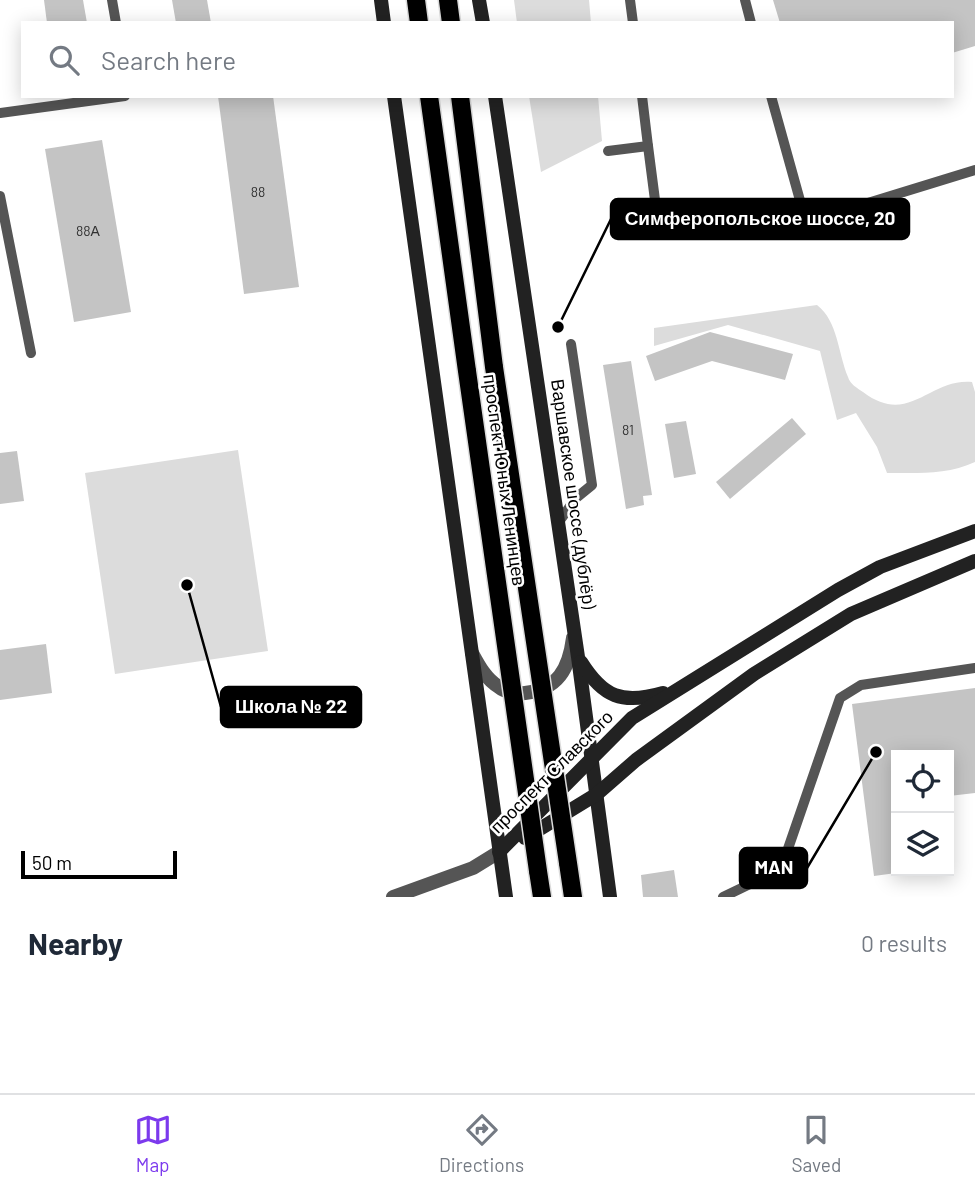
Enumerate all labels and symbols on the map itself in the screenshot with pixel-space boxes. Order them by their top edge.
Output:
house number: 88 [251,183,265,200]
callout: Симферопольское шоссе, 20 [611,199,909,239]
text: Симферопольское шоссе, 20 [625,206,895,229]
house number: 88А [76,222,101,239]
street label: проспект Юных Ленинцев [479,373,531,587]
street label: Варшавское шоссе (дублёр) [547,378,601,610]
house number: 81 [622,421,634,438]
callout: Школа № 22 [221,687,361,727]
text: Школа № 22 [235,694,347,717]
street label: проспект Славского [485,705,617,837]
scale bar [21,848,177,880]
callout: MAN [740,848,807,888]
text: MAN [755,855,793,878]

